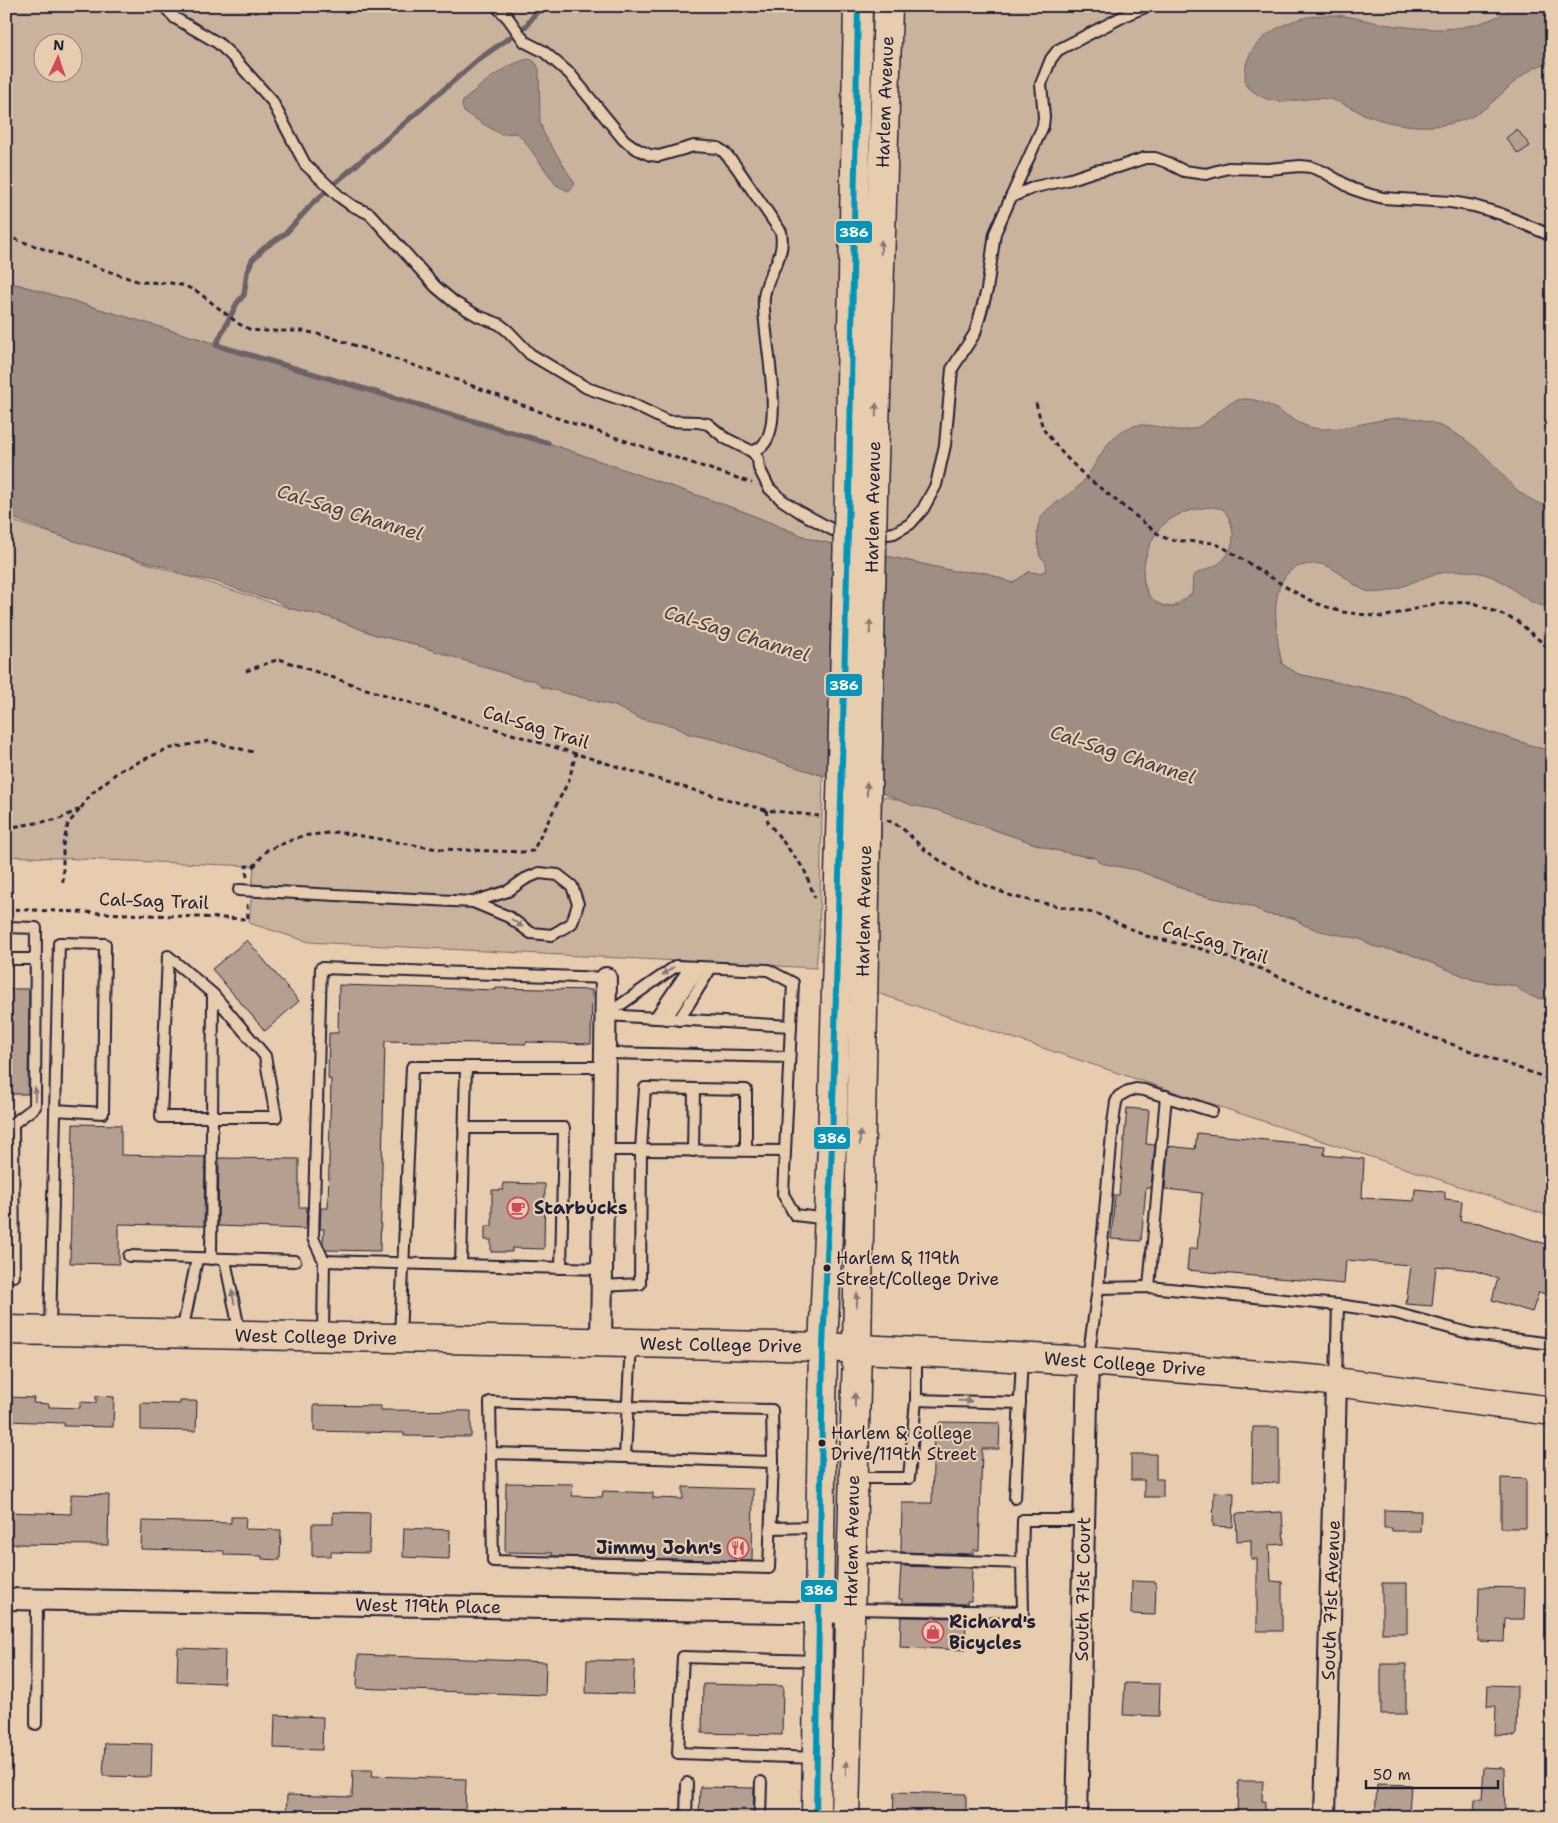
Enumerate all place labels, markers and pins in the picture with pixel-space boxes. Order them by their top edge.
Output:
cafe icon: Starbucks [506,1196,530,1220]
place label: Starbucks [534,1196,628,1220]
place label: Harlem & 119th Street/College Drive [836,1247,999,1290]
marker: Harlem & 119th Street/College Drive [822,1263,832,1273]
place label: Harlem & College Drive/119th Street [831,1422,977,1465]
marker: Harlem & College Drive/119th Street [817,1438,827,1448]
place label: Jimmy John's [596,1536,722,1560]
restaurant icon: Jimmy John's [726,1536,750,1560]
place label: Richard's Bicycles [949,1610,1036,1655]
shop icon: Richard's Bicycles [921,1620,945,1644]

